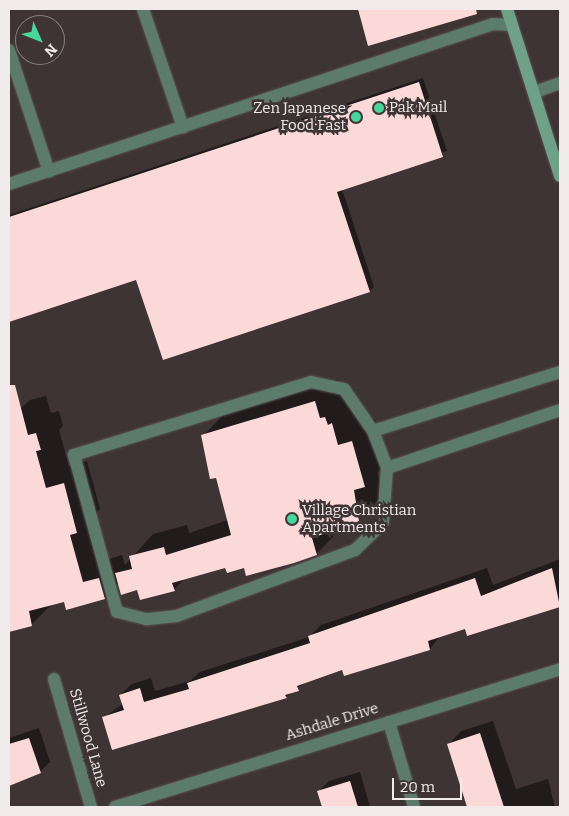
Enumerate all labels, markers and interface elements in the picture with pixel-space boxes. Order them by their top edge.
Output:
north arrow [15,15,65,65]
text: N [41,40,60,60]
place label: Zen Japanese Food Fast [253,99,346,134]
place label: Pak Mail [389,99,447,117]
marker: Pak Mail [373,102,385,114]
marker: Zen Japanese Food Fast [350,111,362,123]
place label: Village Christian Apartments [302,501,416,536]
marker: Village Christian Apartments [286,513,298,525]
street label: Stillwood Lane [65,687,111,789]
street label: Ashdale Drive [283,699,381,745]
scale bar [394,768,464,800]
text: 20 m [400,778,435,796]

